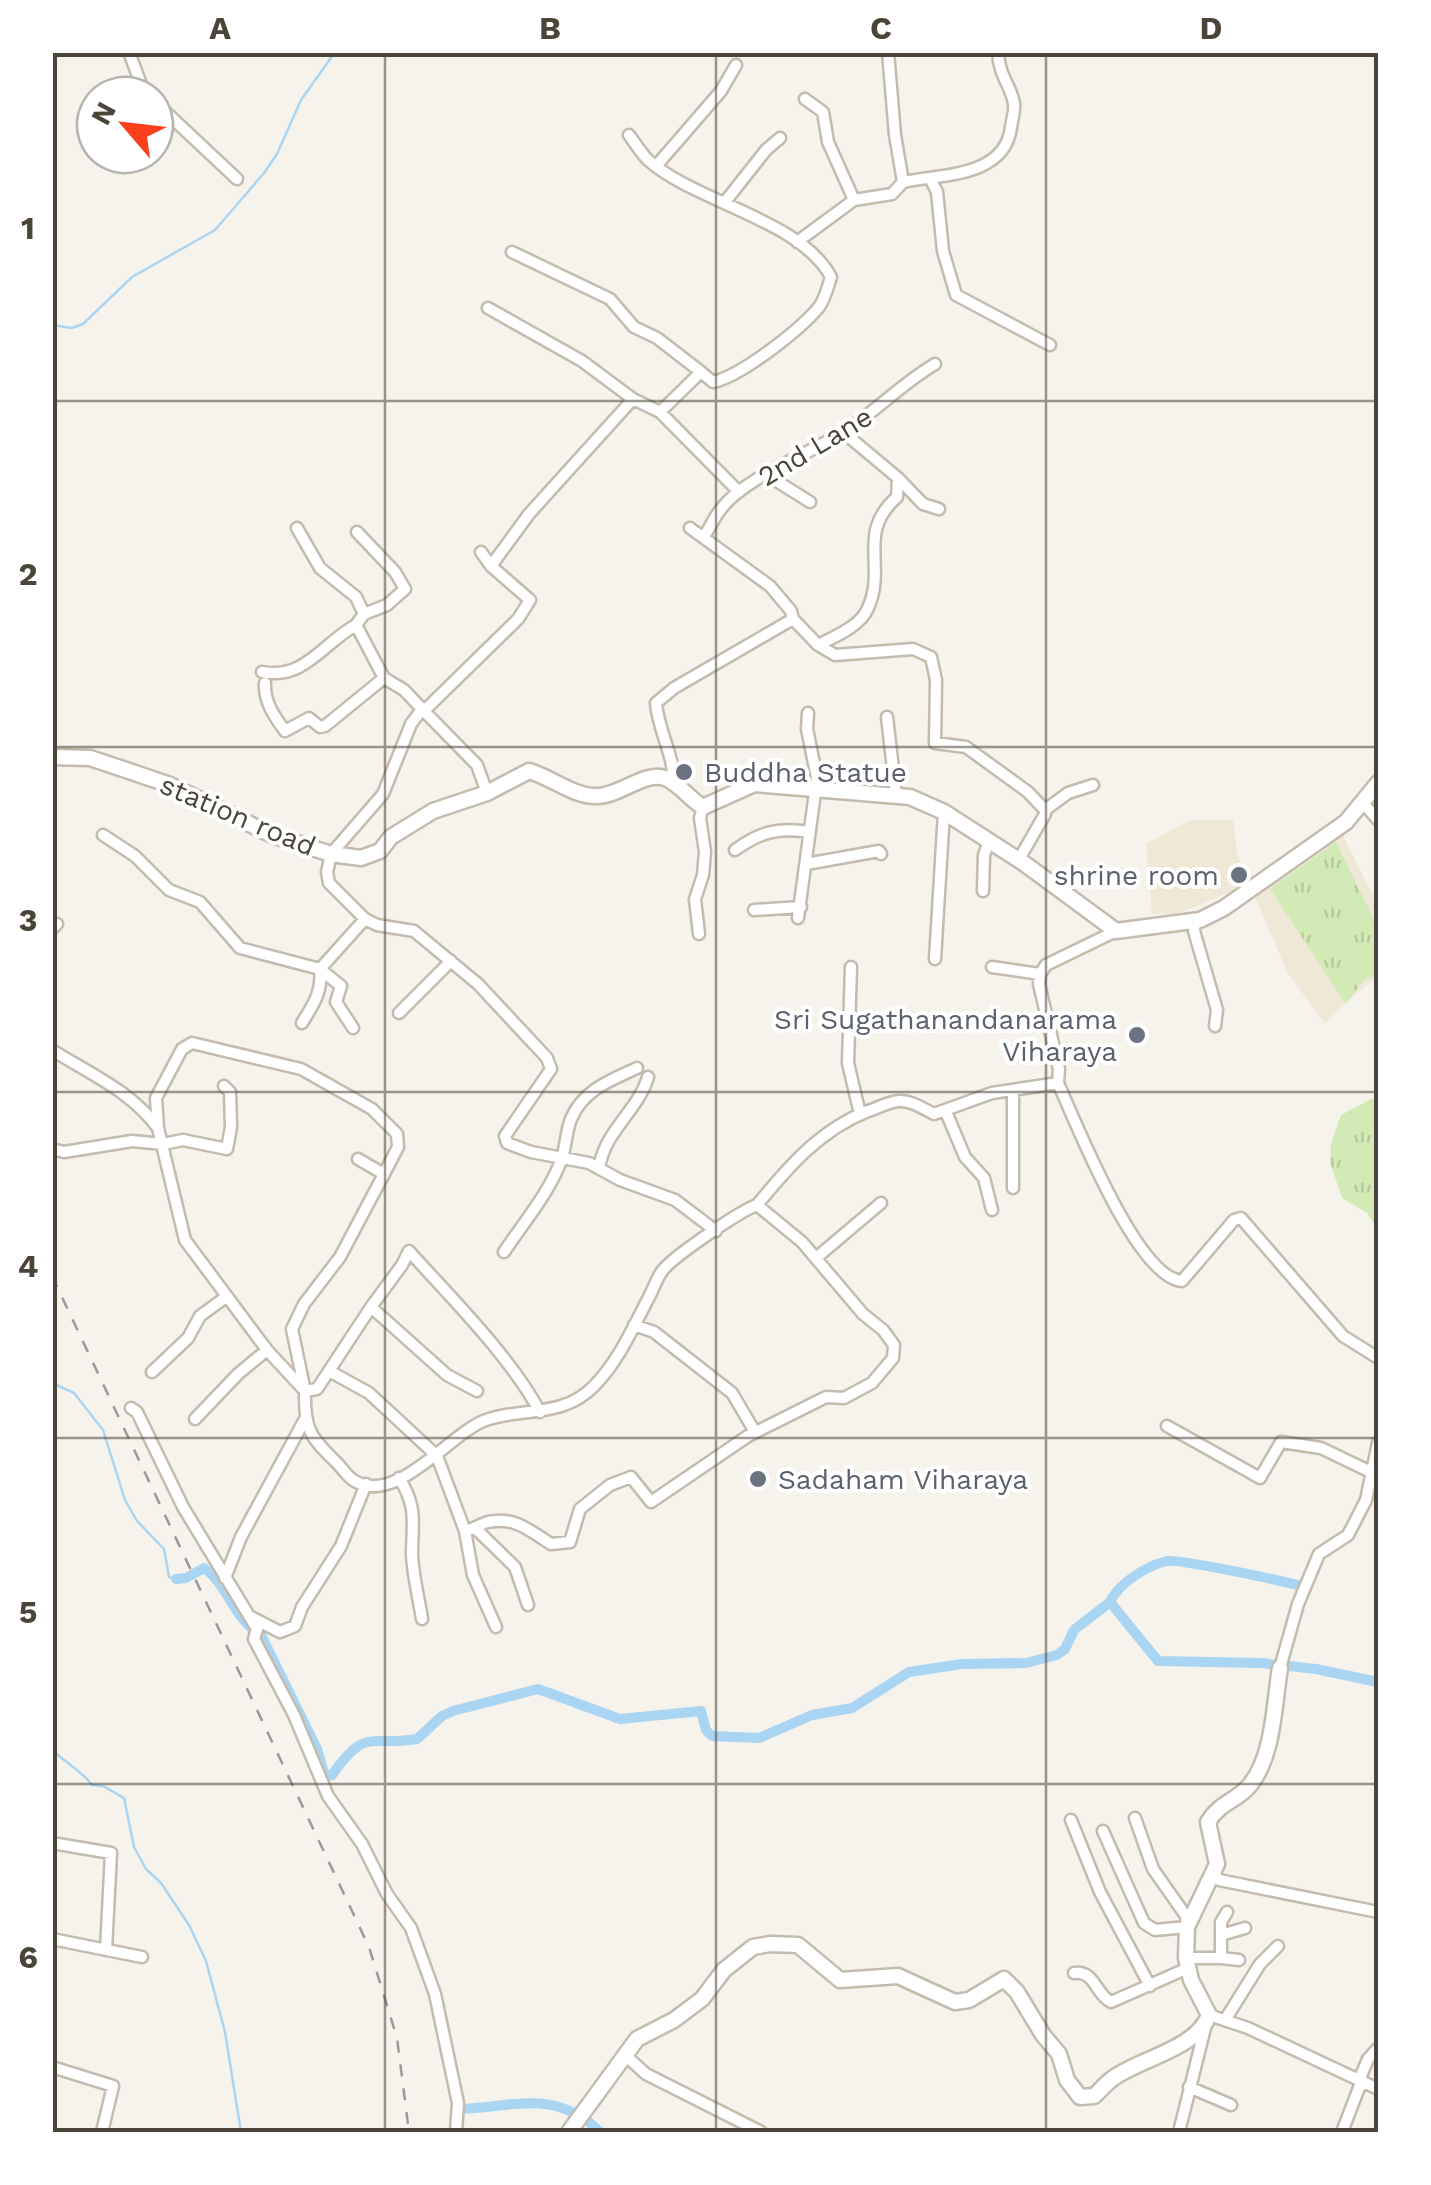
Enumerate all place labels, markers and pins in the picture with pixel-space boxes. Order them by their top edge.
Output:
place label: Buddha Statue [704,756,907,789]
marker: Buddha Statue [673,761,695,783]
place label: shrine room [1054,859,1219,892]
marker: shrine room [1228,864,1250,886]
place label: Sri Sugathanandanarama Viharaya [774,1003,1117,1068]
marker: Sri Sugathanandanarama Viharaya [1126,1024,1148,1046]
place label: Sadaham Viharaya [778,1463,1028,1496]
marker: Sadaham Viharaya [747,1468,769,1490]

